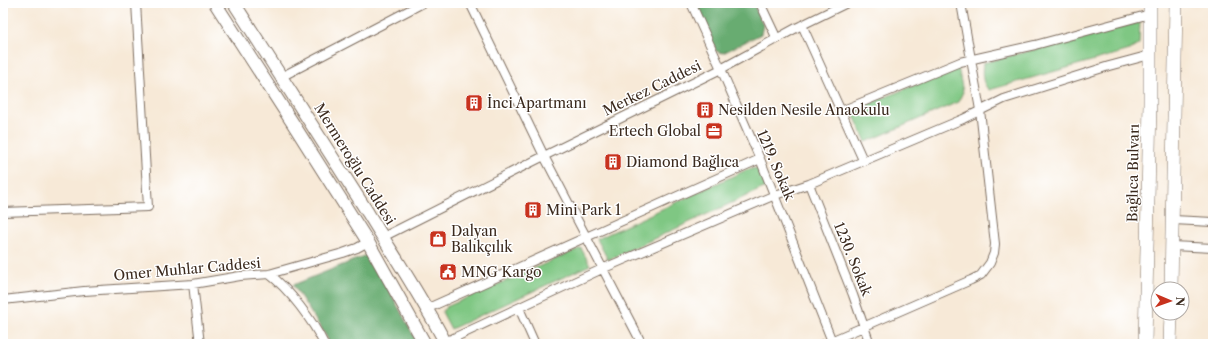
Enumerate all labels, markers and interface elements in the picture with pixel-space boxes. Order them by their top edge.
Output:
street label: Merkez Caddesi [600,56,704,120]
building icon: İnci Apartmanı [464,93,484,113]
place label: İnci Apartmanı [487,94,587,112]
street label: Mermeroğlu Caddesi [310,100,400,228]
building icon: Nesilden Nesile Anaokulu [695,100,715,120]
place label: Nesilden Nesile Anaokulu [718,101,890,119]
office icon: Ertech Global [704,121,724,141]
place label: Ertech Global [609,122,701,140]
street label: Bağlıca Bulvarı [1123,124,1143,222]
street label: 1219. Sokak [753,127,799,204]
building icon: Diamond Bağlıca [603,152,623,172]
place label: Diamond Bağlıca [626,153,740,171]
building icon: Mini Park 1 [523,200,543,220]
place label: Mini Park 1 [546,201,621,219]
street label: 1230. Sokak [830,220,876,299]
place label: Dalyan Balıkçılık [451,222,513,256]
shop icon: Dalyan Balıkçılık [428,229,448,249]
street label: Omer Muhlar Caddesi [113,254,261,284]
public building icon: MNG Kargo [438,262,458,282]
place label: MNG Kargo [461,263,542,281]
north arrow [1150,281,1190,321]
text: N [1173,296,1187,307]

